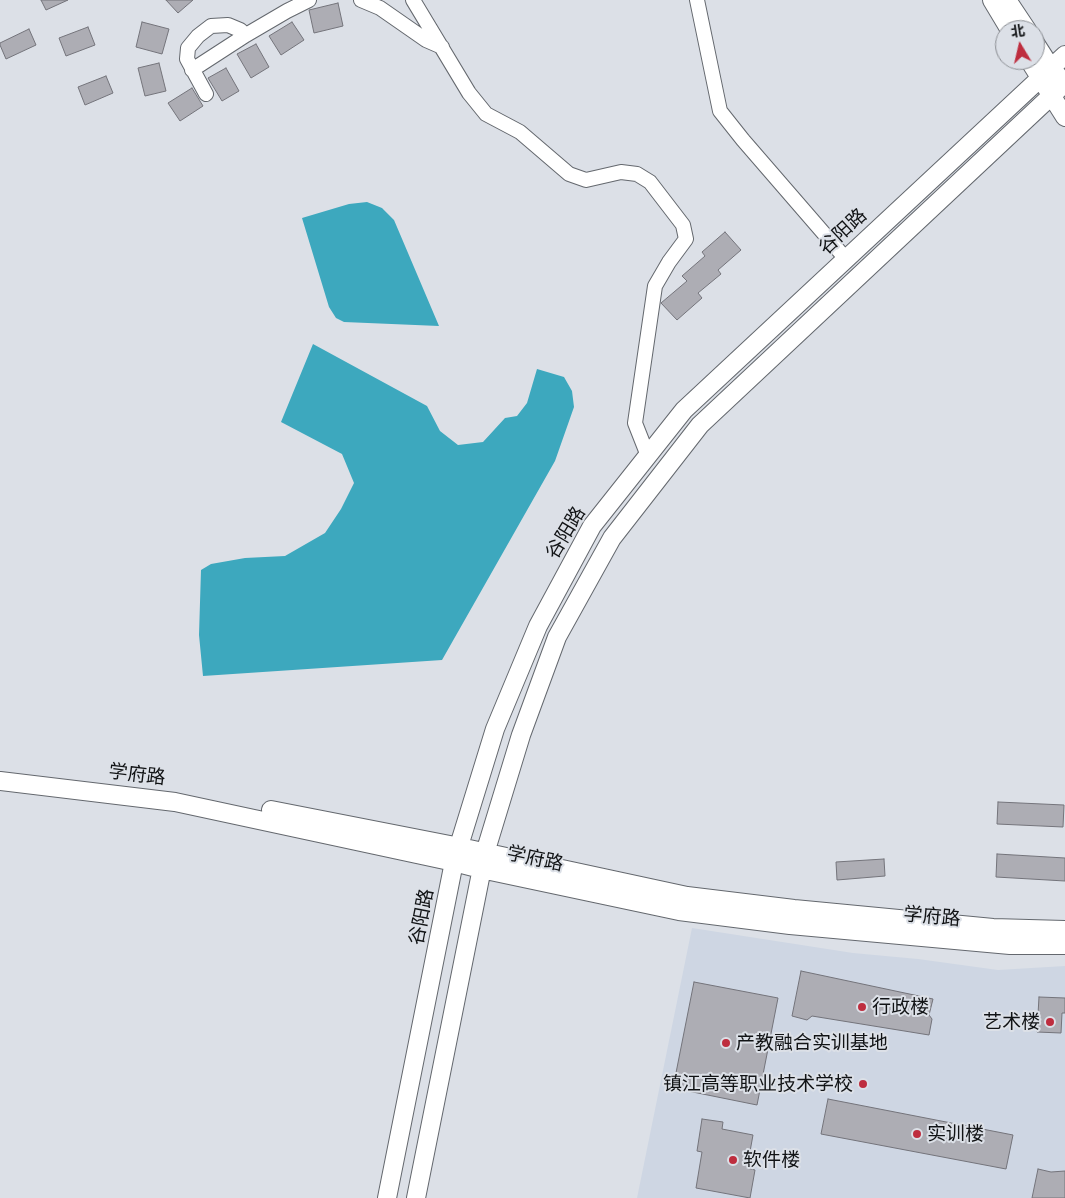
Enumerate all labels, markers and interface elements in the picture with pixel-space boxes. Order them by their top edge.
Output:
north arrow [995,20,1045,70]
text: 北 [1009,21,1026,41]
street label: 谷阳路 [814,204,872,260]
street label: 谷阳路 [542,503,590,563]
street label: 学府路 [107,760,167,790]
street label: 学府路 [505,842,565,876]
street label: 谷阳路 [405,887,439,947]
street label: 学府路 [903,903,961,931]
place label: 行政楼 [872,996,929,1018]
marker: 行政楼 [856,1001,868,1013]
place label: 艺术楼 [983,1011,1040,1033]
marker: 艺术楼 [1044,1016,1056,1028]
place label: 产教融合实训基地 [736,1032,888,1054]
marker: 产教融合实训基地 [720,1037,732,1049]
place label: 镇江高等职业技术学校 [663,1073,853,1095]
marker: 镇江高等职业技术学校 [857,1078,869,1090]
place label: 实训楼 [927,1123,984,1145]
marker: 实训楼 [911,1128,923,1140]
place label: 软件楼 [743,1149,800,1171]
marker: 软件楼 [727,1154,739,1166]

